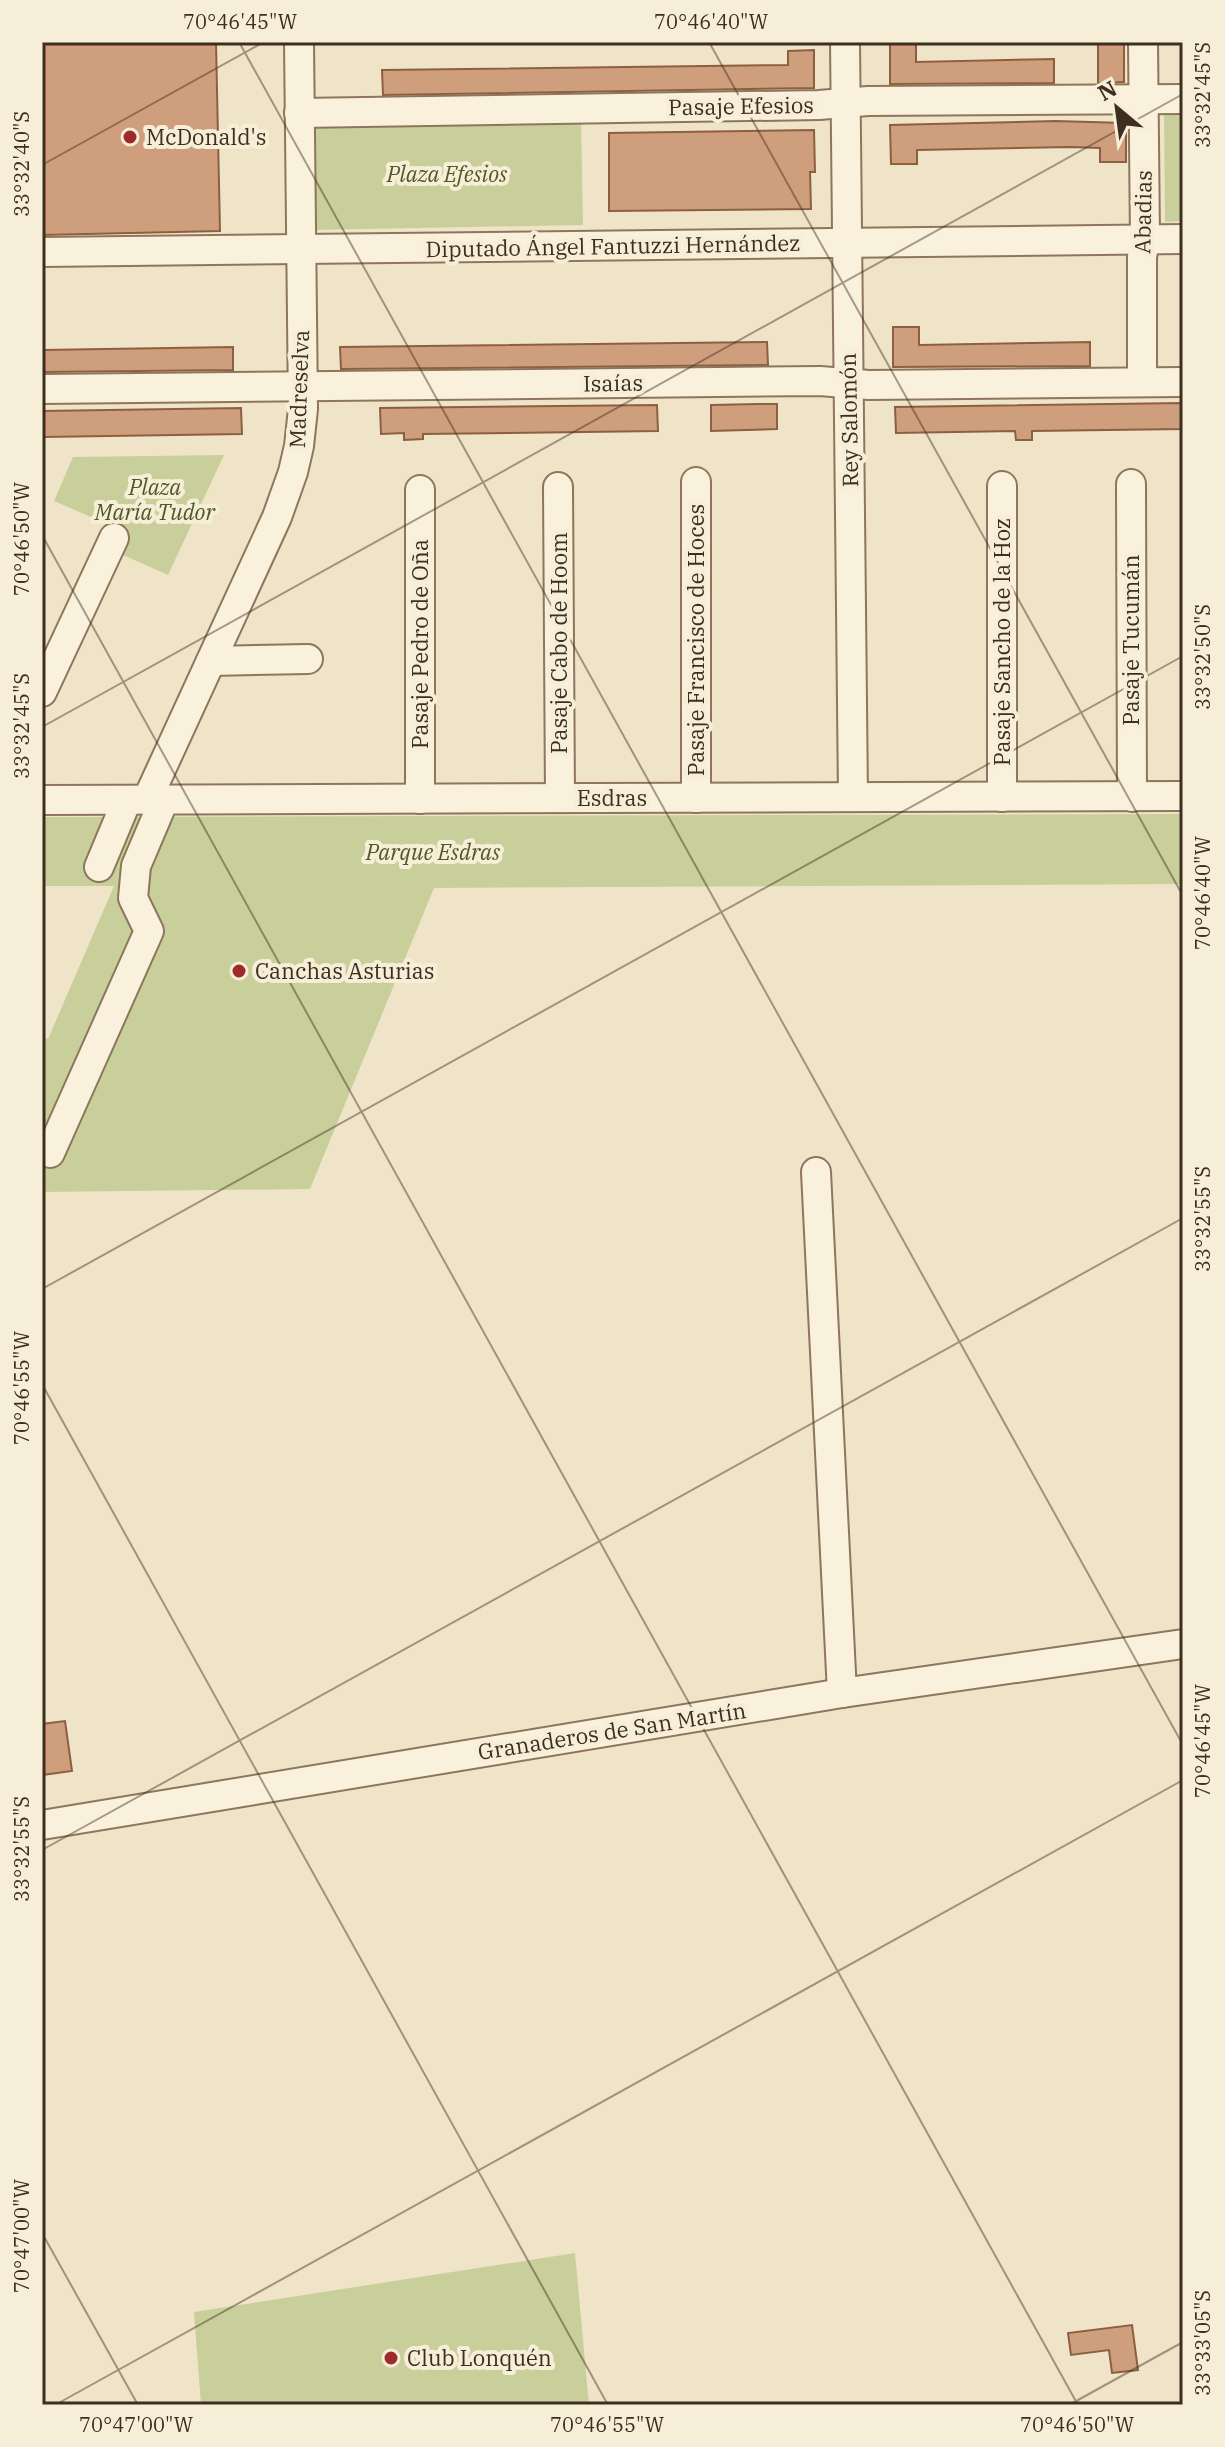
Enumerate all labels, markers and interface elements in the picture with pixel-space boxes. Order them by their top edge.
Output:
text: 70°46'45"W [183,8,297,35]
text: 70°46'40"W [654,8,768,35]
text: 33°32'45"S [1189,42,1216,148]
north arrow [1077,68,1157,148]
text: N [1092,73,1122,107]
street label: Pasaje Efesios [668,90,814,121]
text: 33°32'40"S [8,111,35,217]
place label: McDonald's [146,122,267,151]
marker: McDonald's [121,128,139,146]
park label: Plaza Efesios [386,159,508,188]
street label: Abadias [1127,170,1158,254]
street label: Diputado Ángel Fantuzzi Hernández [425,228,801,263]
street label: Madreselva [282,329,315,449]
street label: Rey Salomón [833,353,864,487]
street label: Isaías [583,367,643,398]
park label: Plaza María Tudor [94,472,217,526]
text: 70°46'50"W [8,482,35,596]
street label: Pasaje Francisco de Hoces [681,504,710,776]
street label: Pasaje Sancho de la Hoz [987,518,1016,766]
street label: Pasaje Cabo de Hoom [544,532,573,754]
street label: Pasaje Pedro de Oña [405,539,434,749]
street label: Pasaje Tucumán [1116,554,1145,726]
text: 33°32'50"S [1189,604,1216,710]
text: 33°32'45"S [8,673,35,779]
street label: Esdras [577,783,647,812]
text: 70°46'40"W [1189,836,1216,950]
park label: Parque Esdras [365,837,501,866]
place label: Canchas Asturias [255,956,435,985]
marker: Canchas Asturias [230,962,248,980]
text: 33°32'55"S [1189,1166,1216,1272]
text: 70°46'55"W [8,1331,35,1445]
text: 70°46'45"W [1189,1684,1216,1798]
street label: Granaderos de San Martín [476,1695,748,1766]
text: 33°32'55"S [8,1796,35,1902]
text: 70°47'00"W [8,2179,35,2293]
text: 33°33'05"S [1189,2290,1216,2396]
place label: Club Lonquén [407,2343,552,2372]
marker: Club Lonquén [382,2349,400,2367]
text: 70°47'00"W [79,2411,193,2438]
text: 70°46'55"W [550,2411,664,2438]
text: 70°46'50"W [1020,2411,1134,2438]

